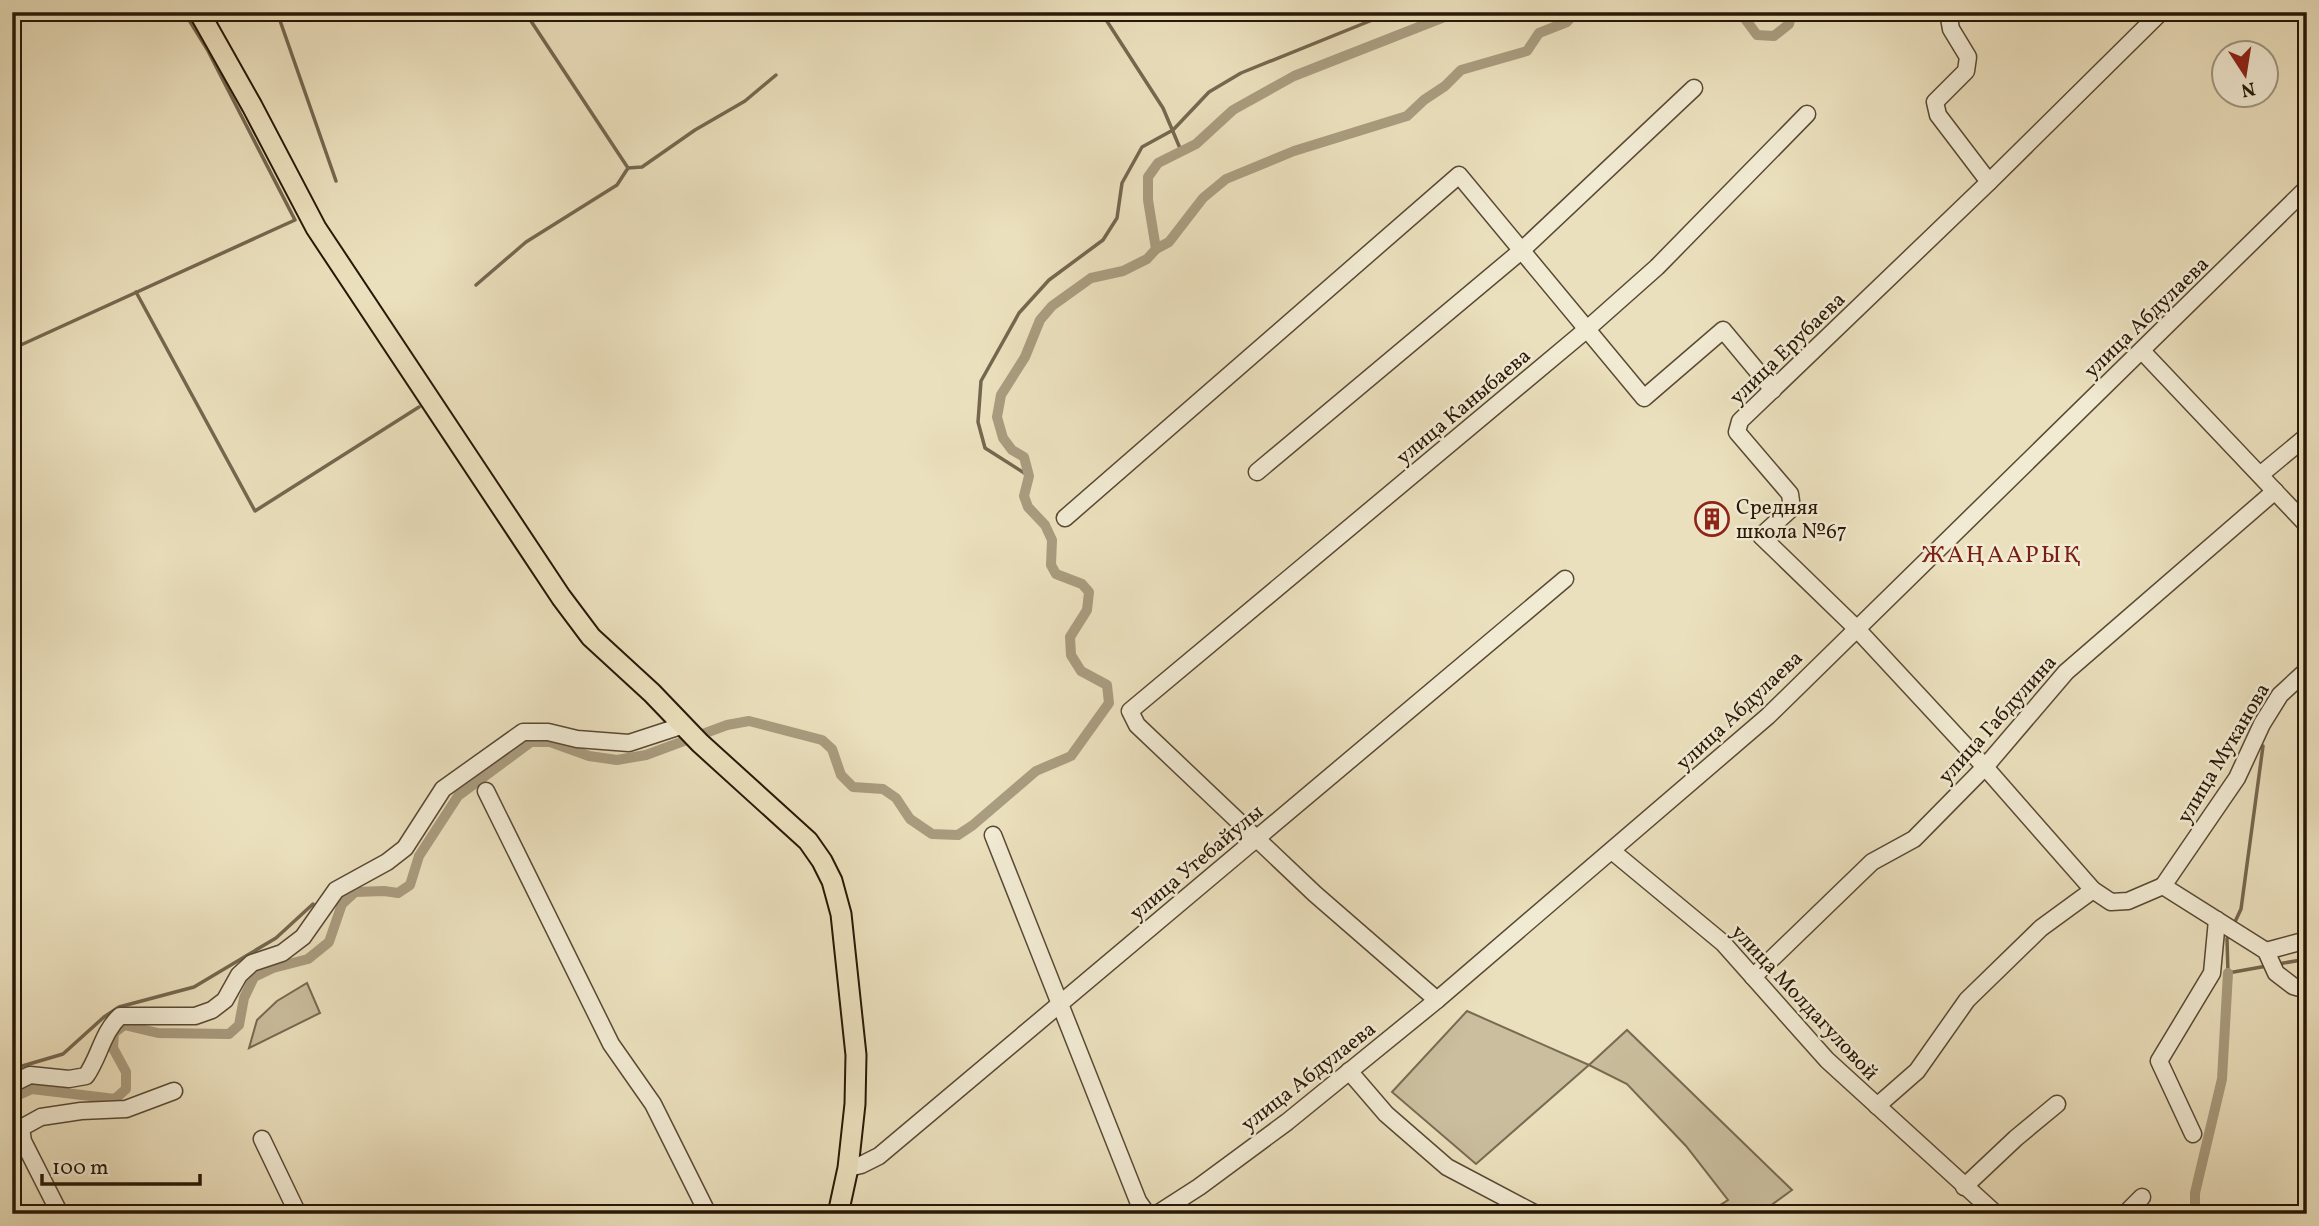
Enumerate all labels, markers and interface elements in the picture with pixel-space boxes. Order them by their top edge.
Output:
north arrow [2210,38,2280,108]
text: N [2238,75,2258,103]
street label: улица Абдулаева [2078,251,2216,385]
street label: улица Ерубаева [1724,286,1852,412]
street label: улица Каныбаева [1390,342,1537,472]
place label: Средняя школа №67 [1736,494,1847,547]
building icon: Средняя школа №67 [1693,500,1731,538]
district label: ЖАҢААРЫҚ [1922,539,2082,573]
street label: улица Абдулаева [1670,645,1810,778]
street label: улица Габдулина [1932,649,2064,791]
street label: улица Муканова [2171,678,2278,829]
street label: улица Утебайулы [1124,798,1270,928]
street label: улица Молдагуловой [1724,919,1884,1088]
street label: улица Абдулаева [1235,1015,1382,1139]
scale bar [42,1142,200,1186]
text: 100 m [52,1154,109,1183]

